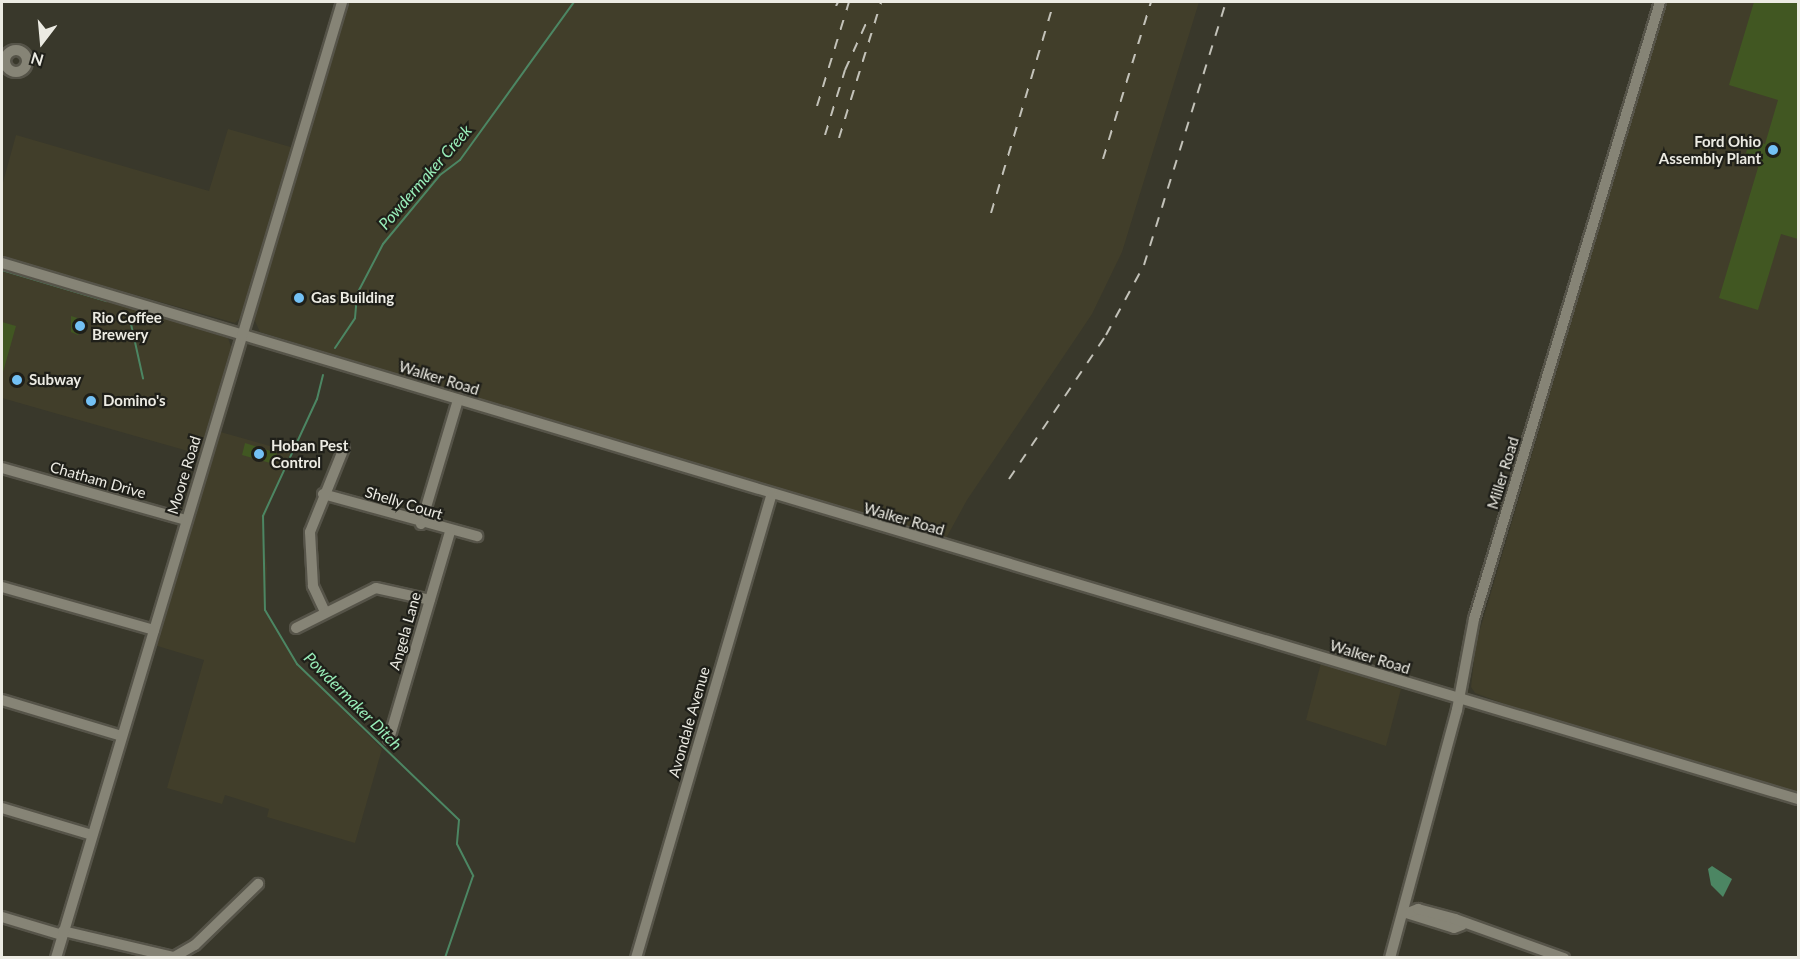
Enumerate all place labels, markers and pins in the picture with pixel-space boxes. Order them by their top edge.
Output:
place label: Ford Ohio Assembly Plant [1658,132,1761,167]
marker: Ford Ohio Assembly Plant [1766,143,1780,157]
place label: Gas Building [311,289,394,307]
marker: Gas Building [292,291,306,305]
place label: Rio Coffee Brewery [92,308,162,343]
marker: Rio Coffee Brewery [73,319,87,333]
place label: Subway [29,371,81,389]
marker: Subway [10,373,24,387]
place label: Domino's [103,392,166,410]
marker: Domino's [84,394,98,408]
place label: Hoban Pest Control [271,436,348,471]
marker: Hoban Pest Control [252,447,266,461]

